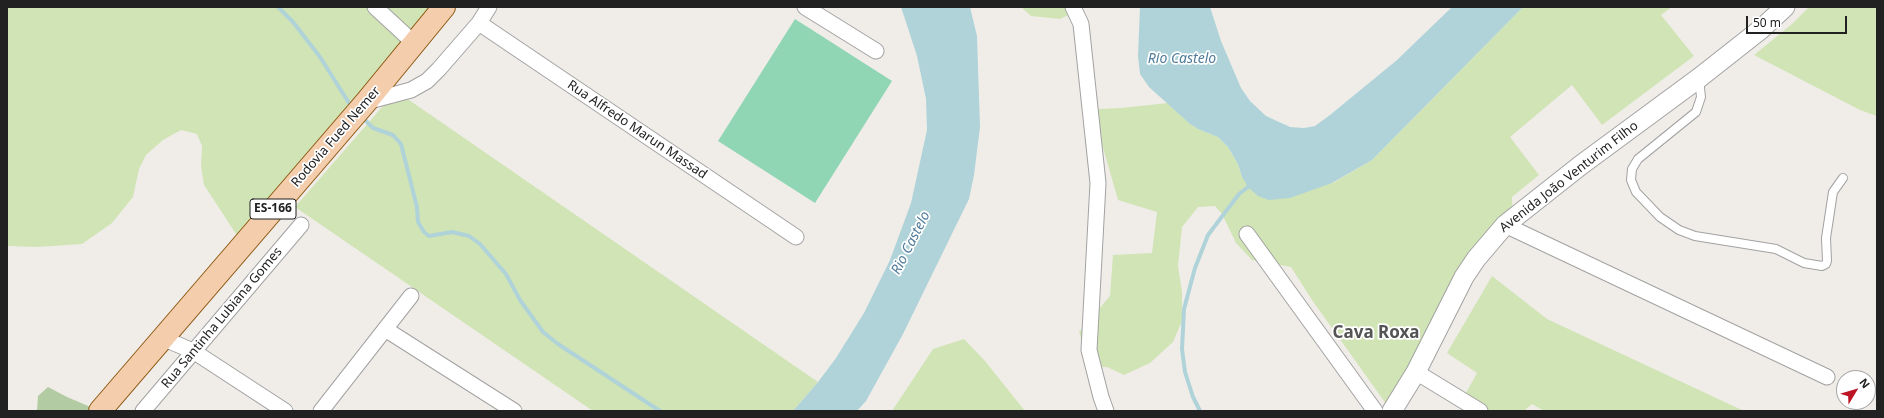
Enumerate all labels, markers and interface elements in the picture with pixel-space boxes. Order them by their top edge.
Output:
scale bar [1748,8,1849,34]
text: 50 m [1753,14,1781,31]
water label: Rio Castelo [1148,51,1216,67]
street label: Rua Alfredo Marun Massad [564,77,710,183]
street label: Rodovia Fued Nemer [288,84,384,190]
street label: Avenida João Venturim Filho [1497,118,1641,236]
road number: ES-166 [250,199,296,219]
water label: Rio Castelo [888,209,934,277]
street label: Rua Santinha Lubiana Gomes [158,244,286,392]
district label: Cava Roxa [1333,323,1419,343]
north arrow [1836,370,1876,410]
text: N [1856,375,1874,391]

